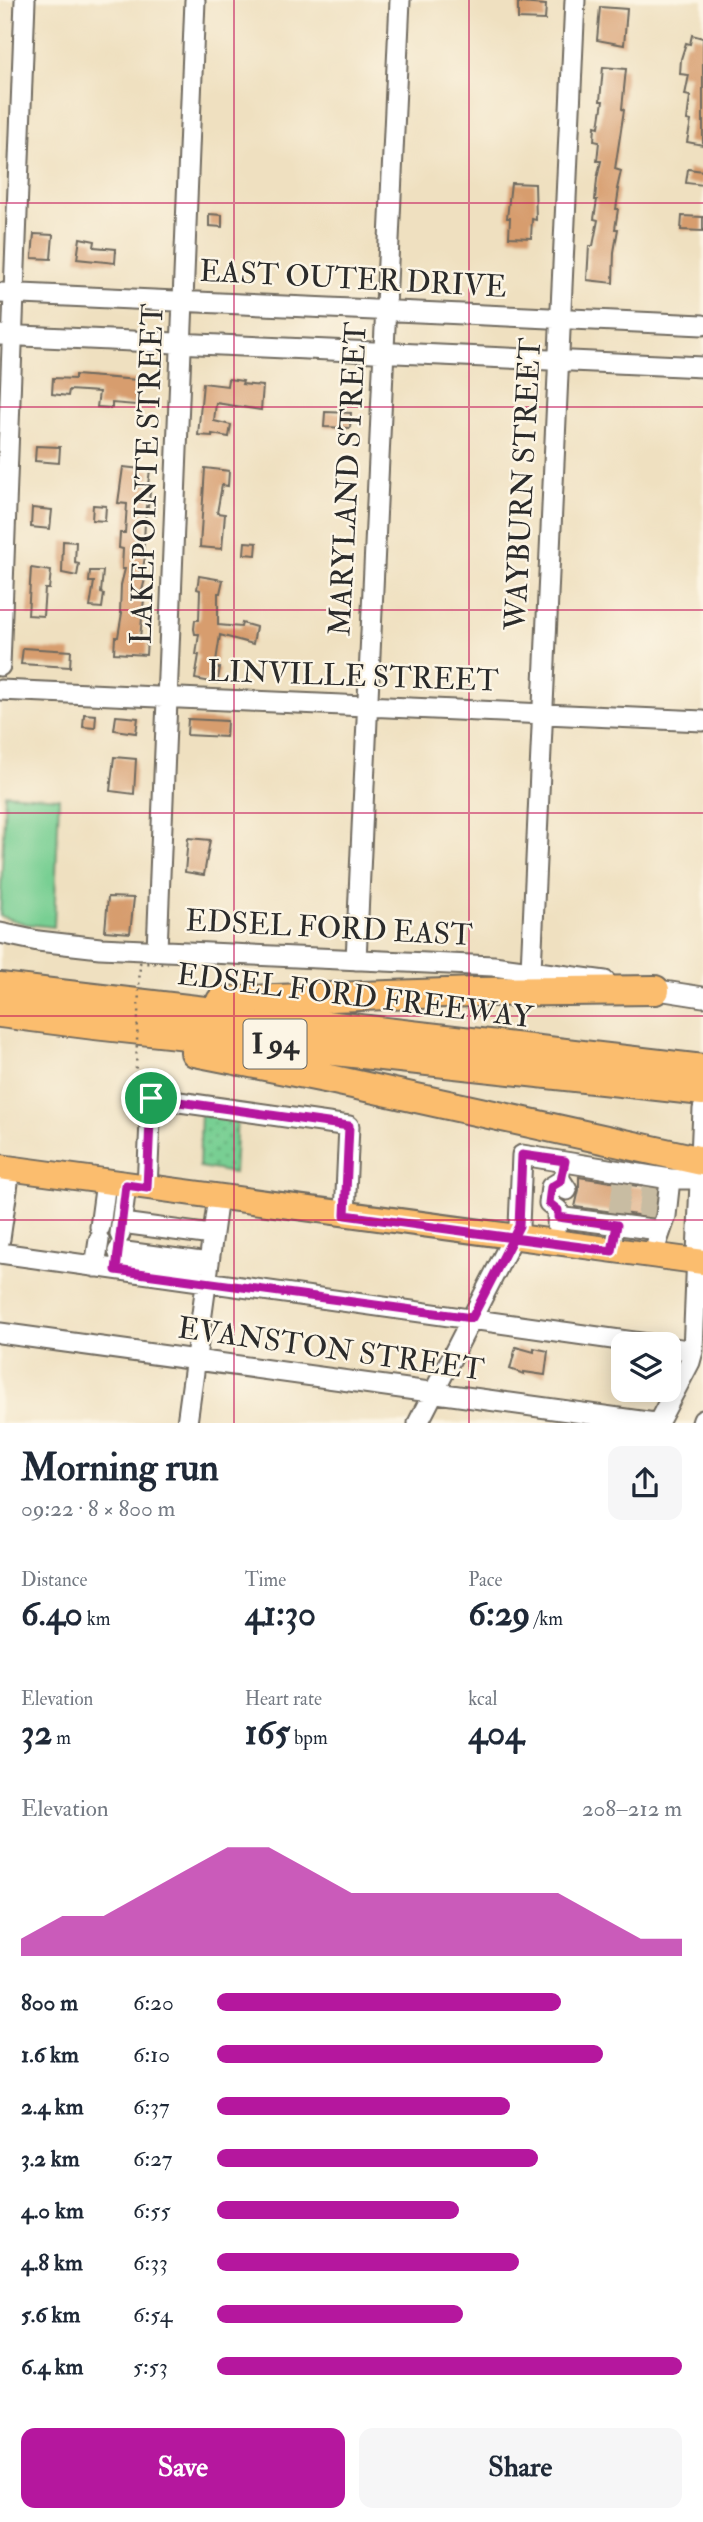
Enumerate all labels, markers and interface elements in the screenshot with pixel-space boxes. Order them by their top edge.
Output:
street label: EAST OUTER DRIVE [199,252,507,306]
street label: LAKEPOINTE STREET [123,303,171,645]
street label: MARYLAND STREET [321,321,375,637]
street label: WAYBURN STREET [497,337,549,632]
street label: LINVILLE STREET [207,652,499,700]
street label: EDSEL FORD EAST [185,902,473,954]
street label: EDSEL FORD FREEWAY [175,956,537,1036]
road number: I 94 [244,1020,306,1068]
pin [121,1068,181,1128]
icon: arrive [132,1079,170,1117]
street label: EVANSTON STREET [175,1309,487,1389]
map controls [611,1332,681,1402]
button: layers [611,1332,681,1402]
text: Morning run [21,1444,219,1492]
button: share [608,1446,682,1520]
text: 09:22 · 8 × 800 m [21,1494,175,1523]
text: Distance [21,1568,87,1592]
text: Time [245,1568,286,1592]
text: Pace [468,1568,502,1592]
text: 6.40 [21,1592,83,1636]
text: 41:30 [245,1592,316,1636]
text: 6:29 [468,1592,530,1636]
text: km [83,1607,111,1631]
text: /km [530,1607,563,1631]
text: Elevation [21,1687,93,1711]
text: Heart rate [245,1687,322,1711]
text: kcal [468,1687,497,1711]
text: 32 [21,1711,52,1755]
text: 165 [245,1711,290,1755]
text: 404 [468,1711,524,1755]
text: m [52,1726,71,1750]
text: bpm [290,1726,328,1750]
text: Elevation [21,1794,109,1823]
text: 208–212 m [582,1794,682,1823]
text: 800 m [21,1988,78,2017]
text: 6:20 [133,1988,174,2017]
text: 1.6 km [21,2040,79,2069]
text: 6:10 [133,2040,170,2069]
text: 2.4 km [21,2092,84,2121]
text: 6:37 [133,2092,170,2121]
text: 3.2 km [21,2144,80,2173]
text: 6:27 [133,2144,172,2173]
text: 4.0 km [21,2196,84,2225]
text: 6:55 [133,2196,171,2225]
text: 4.8 km [21,2248,83,2277]
text: 6:33 [133,2248,168,2277]
text: 5.6 km [21,2300,80,2329]
text: 6:54 [133,2300,172,2329]
text: 6.4 km [21,2352,83,2381]
text: 5:53 [133,2352,168,2381]
button: Save [21,2428,345,2508]
button: Share [359,2428,682,2508]

